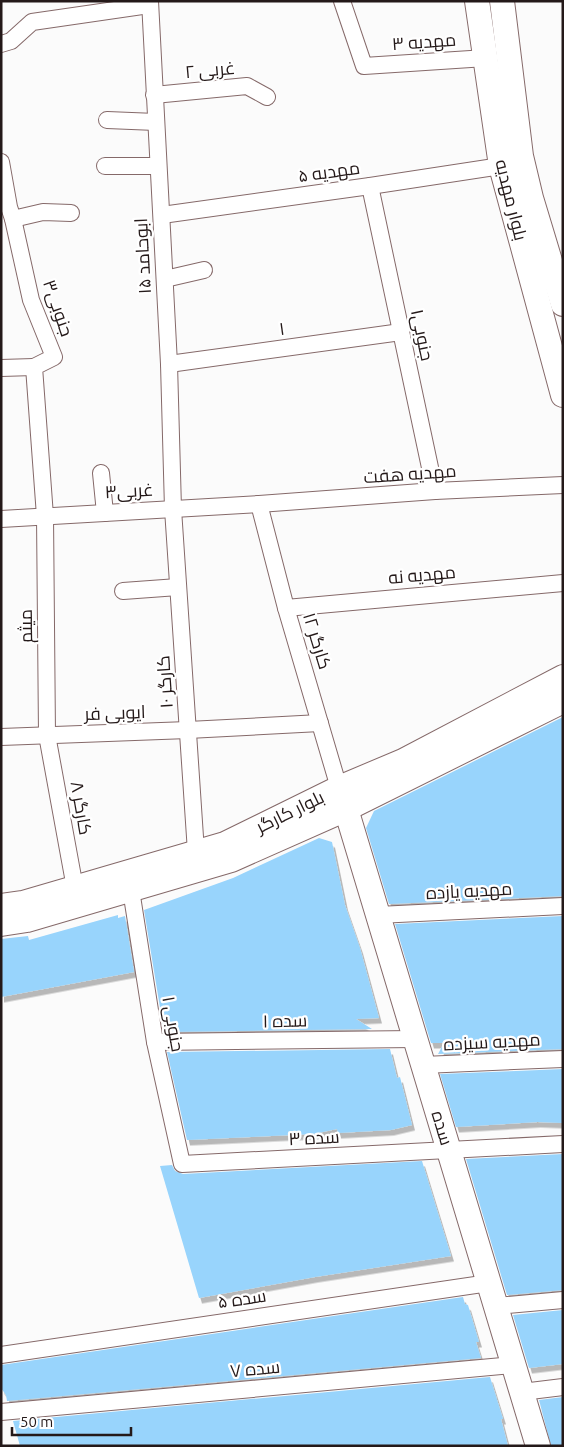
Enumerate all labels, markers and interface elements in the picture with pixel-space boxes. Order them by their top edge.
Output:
street label: مهدیه ۳ [391,29,457,55]
street label: ۲ غربی [184,57,236,83]
street label: مهدیه ۵ [297,157,361,187]
street label: بلوار مهدیه [490,157,532,243]
street label: ابوحامد ۱۵ [130,217,156,295]
street label: جنوبی۳ [38,277,78,339]
street label: جنوبی۱ [406,307,438,363]
street label: ۱ [278,318,286,338]
street label: مهدیه هفت [363,460,457,488]
street label: غربی۳ [104,479,154,503]
street label: مهدیه نه [387,561,457,589]
street label: میثم [15,609,38,643]
street label: کارگر ۱۲ [298,610,336,672]
street label: کارگر ۱۰ [152,655,178,709]
street label: ایوبی فر [83,701,146,725]
street label: کارگر ۸ [65,779,97,837]
street label: بلوار کارگر [251,786,328,838]
street label: مهدیه یازده [425,878,513,904]
street label: ۱ جنوبی [157,994,189,1054]
street label: سده ۱ [262,1010,308,1030]
street label: مهدیه سیزده [443,1028,541,1056]
street label: سده [428,1108,458,1147]
street label: سده ۳ [288,1126,340,1148]
street label: سده ۵ [216,1285,268,1311]
street label: سده ۷ [229,1356,281,1380]
scale bar [12,1404,131,1436]
text: 50 m [20,1413,53,1430]

